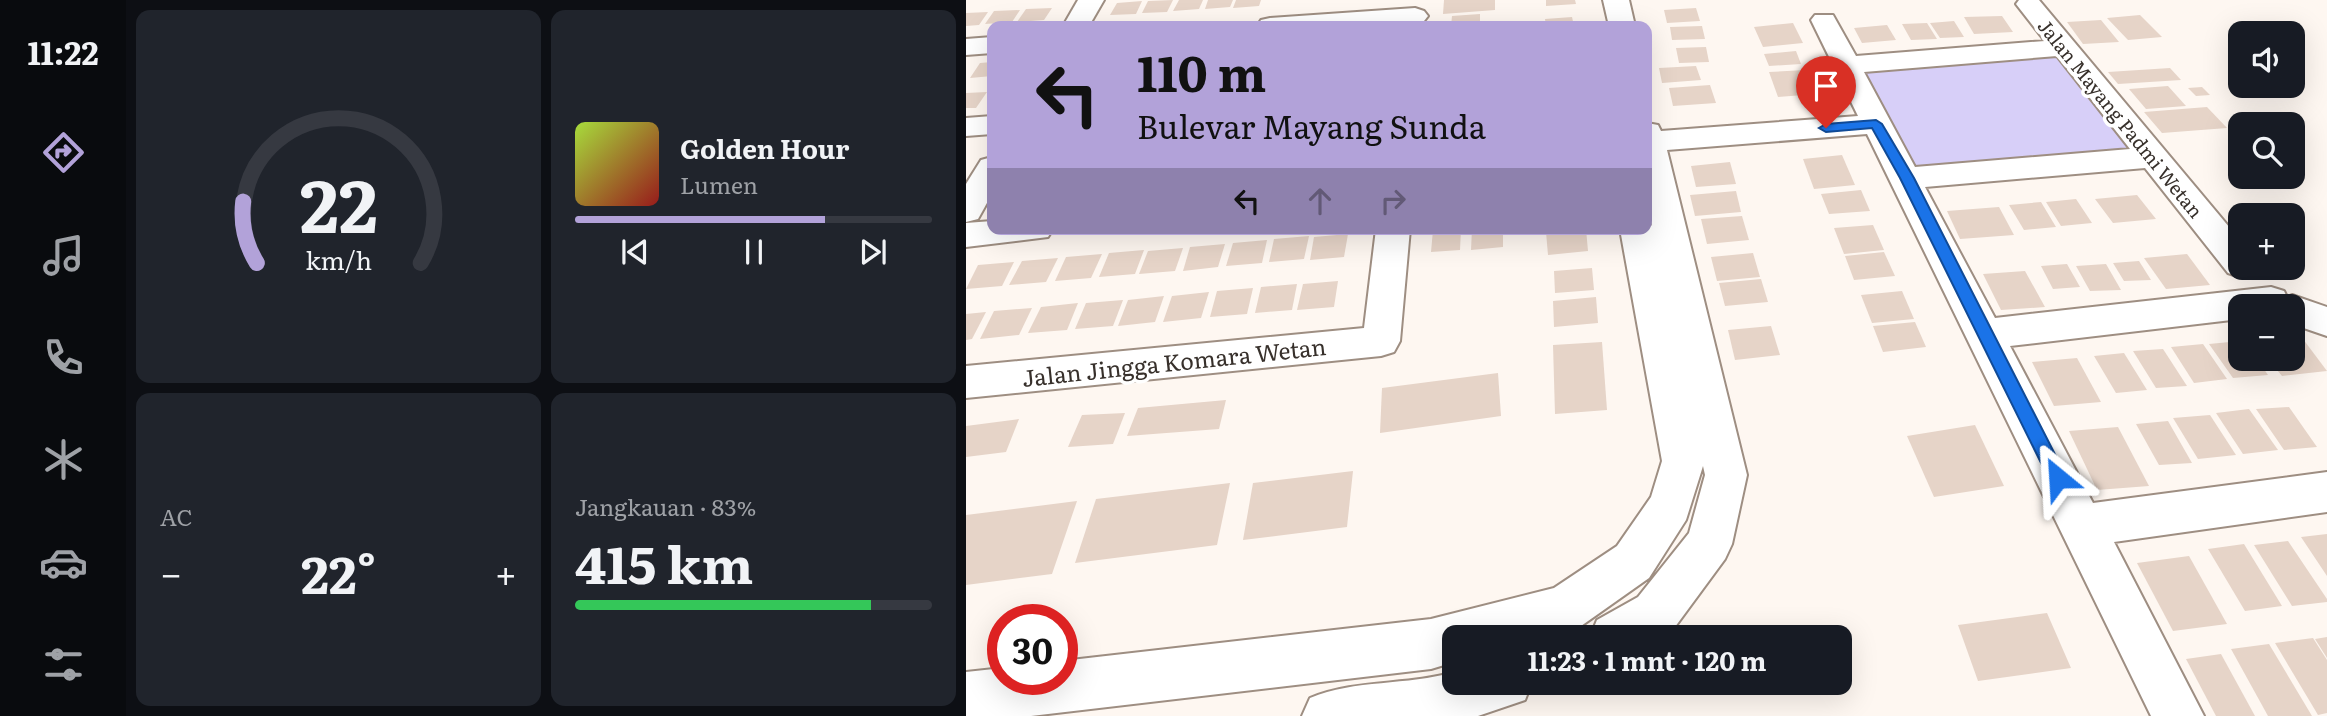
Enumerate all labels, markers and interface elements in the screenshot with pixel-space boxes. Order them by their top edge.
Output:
street label: Jalan Mayang Padmi Wetan [2032,13,2210,223]
map controls [2228,21,2305,371]
button: sound [2228,21,2305,98]
text: 11:22 [27,27,99,75]
text: 110 m [1137,34,1266,107]
icon: left [1022,49,1113,140]
pin [1796,56,1856,128]
icon: arrive [1807,67,1845,105]
text: Bulevar Mayang Sunda [1137,101,1486,149]
button: search [2228,112,2305,189]
icon: directions [39,128,88,177]
text: Golden Hour [680,128,849,167]
text: 22 [299,147,378,255]
text: Lumen [680,167,758,201]
icon: left [1228,182,1266,220]
icon: ahead [1301,182,1339,220]
icon: right [1374,182,1412,220]
button: + [2228,203,2305,280]
icon: music [39,231,88,280]
icon: previous [616,233,654,271]
icon: pause [735,233,773,271]
icon: next [854,233,892,271]
text: km/h [305,241,372,278]
button: − [2228,294,2305,371]
street label: Jalan Jingga Komara Wetan [1020,328,1328,394]
icon: phone [39,333,88,382]
icon: climate [39,435,88,484]
position arrow [2021,441,2095,515]
text: Jangkauan · 83% [575,489,756,523]
text: AC [160,499,193,533]
text: 415 km [575,523,753,600]
text: 22° [301,533,376,610]
icon: car [39,538,88,587]
text: − [160,543,182,600]
text: + [495,543,517,600]
speed limit sign: 30 [987,604,1078,695]
icon: filters [39,640,88,689]
text: 11:23 · 1 mnt · 120 m [1528,640,1766,679]

